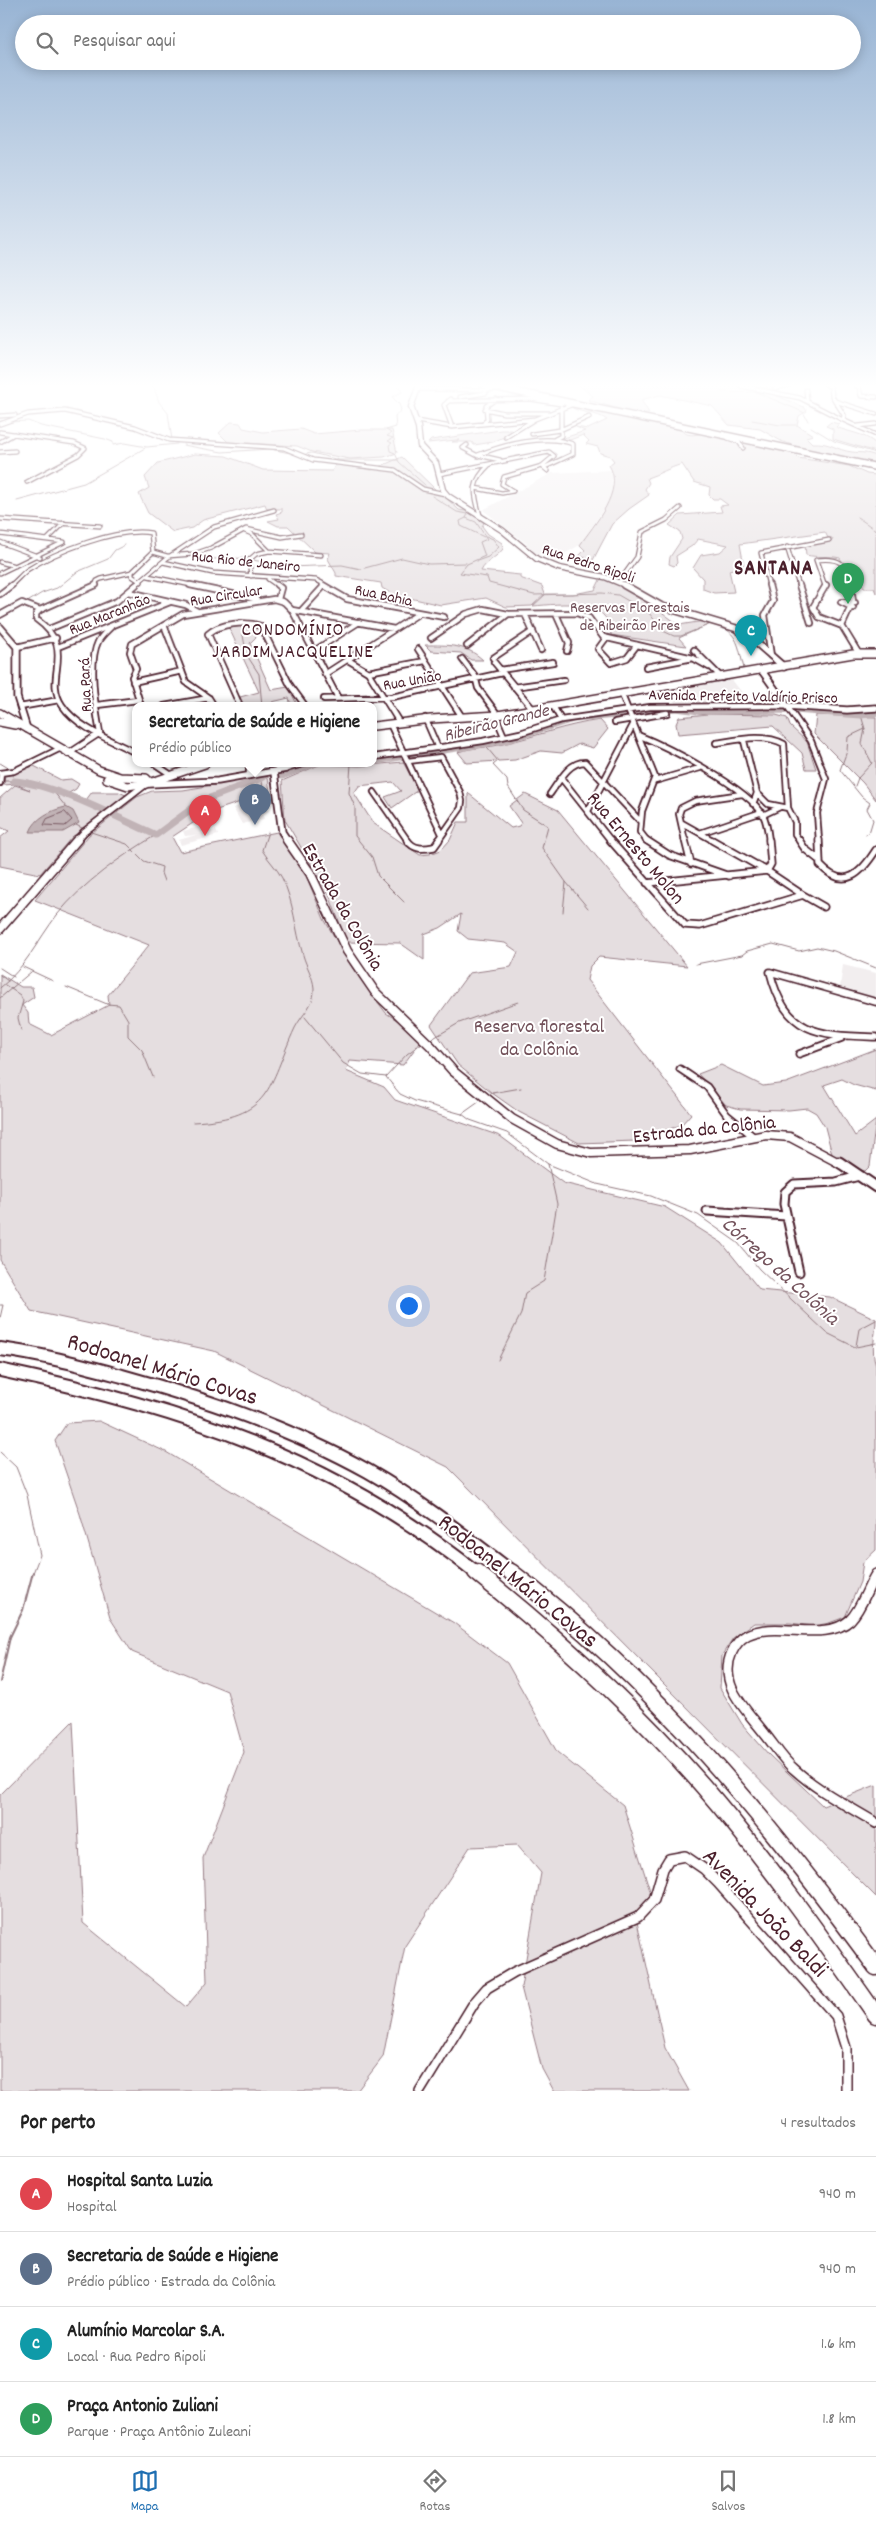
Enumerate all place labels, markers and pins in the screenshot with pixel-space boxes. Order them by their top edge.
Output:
pin: D [832,563,864,604]
pin: C [735,615,767,656]
pin: B [239,784,271,825]
pin: A [189,795,221,836]

